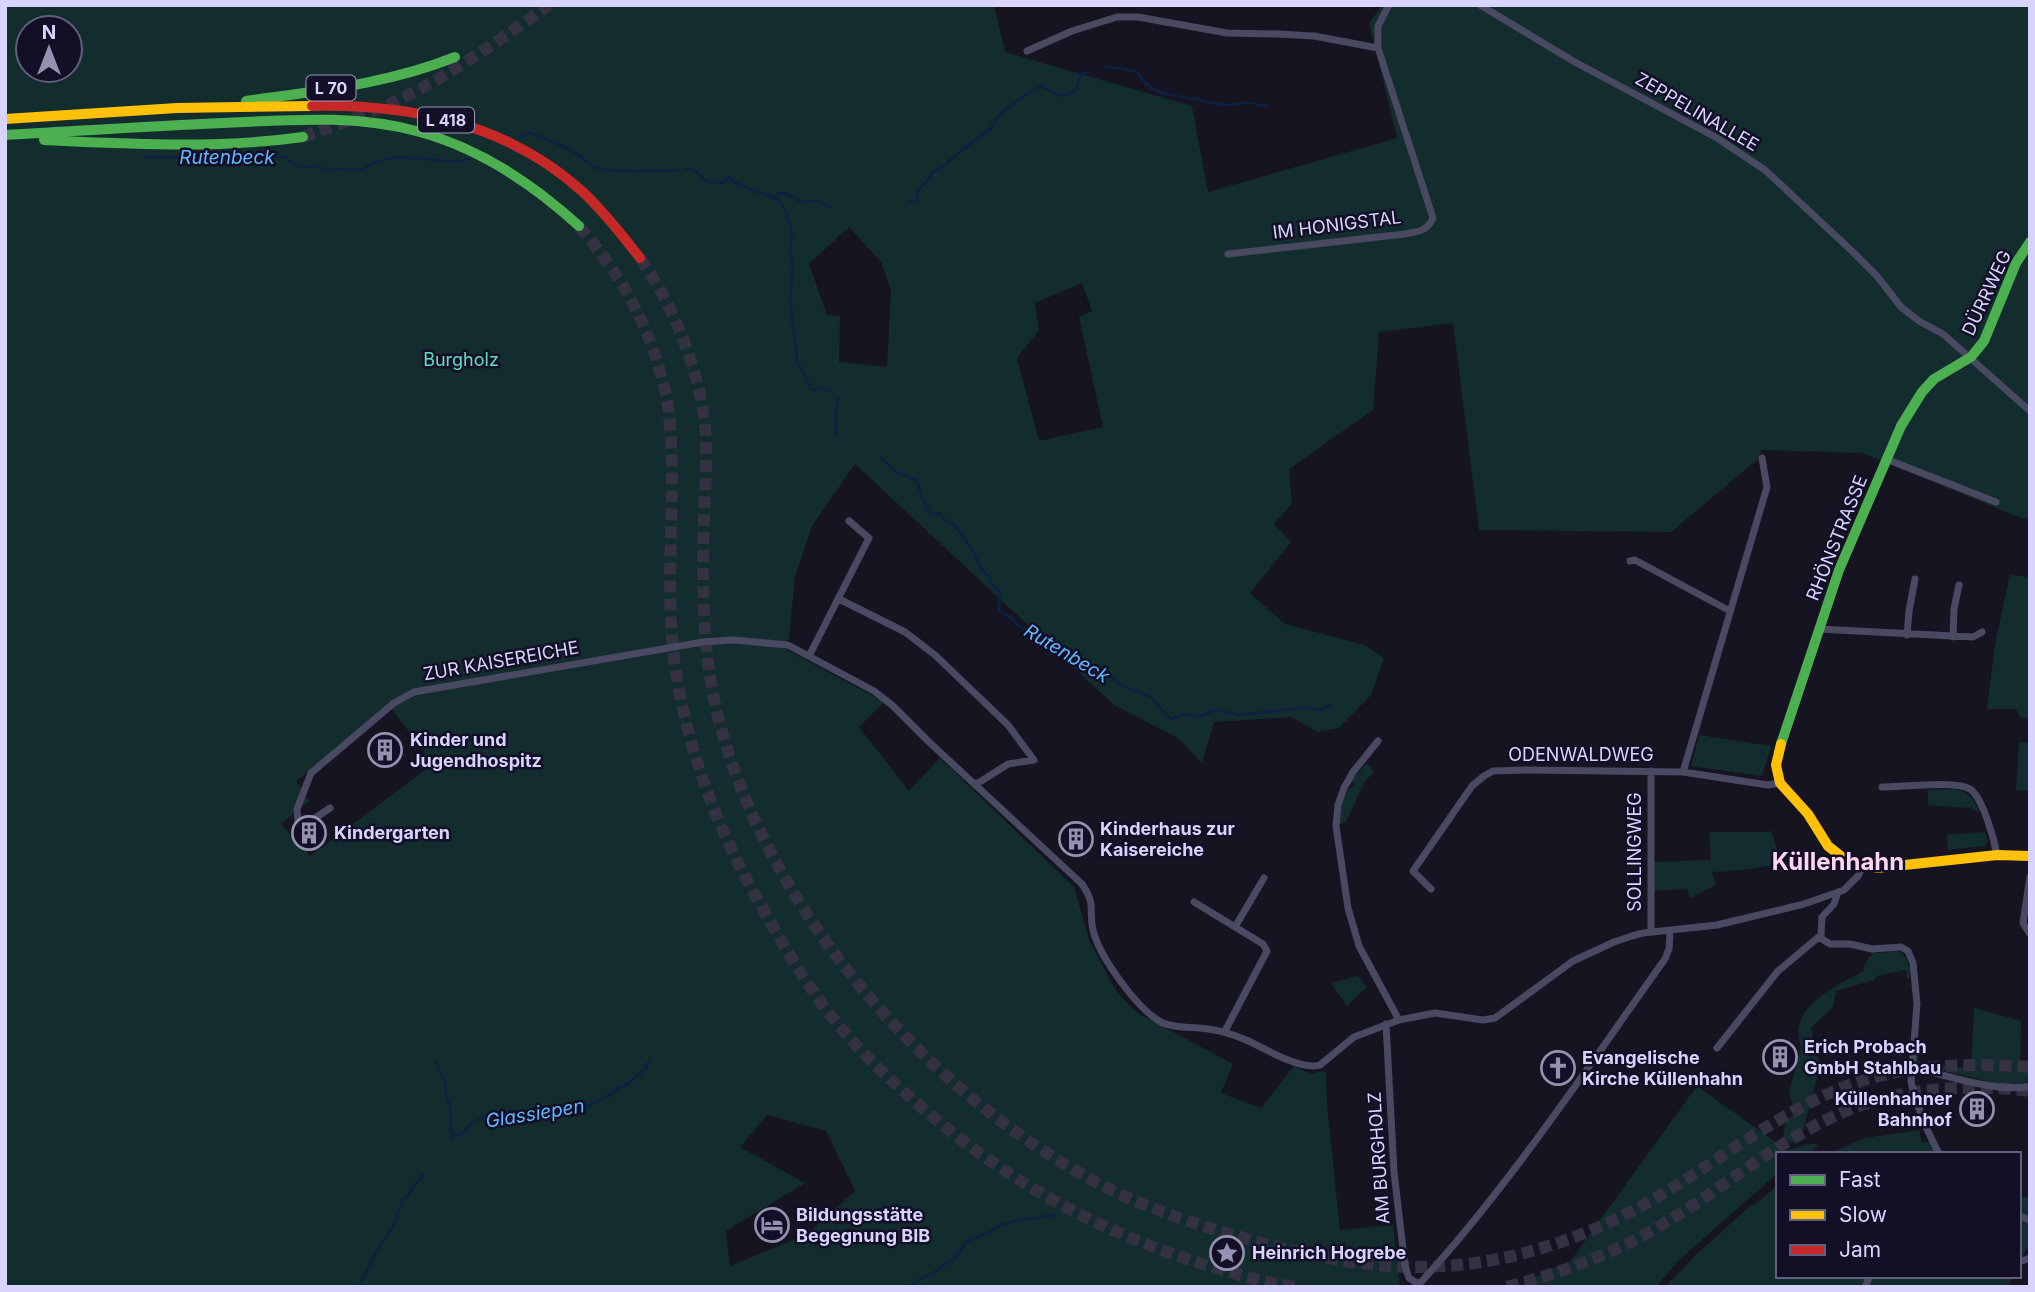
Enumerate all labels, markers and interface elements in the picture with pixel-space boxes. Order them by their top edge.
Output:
north arrow [14,14,84,84]
text: N [42,21,56,44]
street label: ZEPPELINALLEE [1632,68,1763,155]
road number: L 70 [306,76,356,100]
road number: L 418 [418,108,474,132]
water label: Rutenbeck [179,146,275,169]
street label: IM HONIGSTAL [1271,206,1402,243]
street label: DÜRRWEG [1957,246,2015,339]
park label: Burgholz [423,349,499,370]
street label: RHÖNSTRASSE [1801,472,1871,604]
water label: Rutenbeck [1020,619,1114,688]
street label: ZUR KAISEREICHE [421,636,580,685]
place label: Kinder und Jugendhospitz [410,729,542,771]
building icon: Kinder und Jugendhospitz [366,731,404,769]
street label: ODENWALDWEG [1508,744,1654,765]
street label: SOLLINGWEG [1624,792,1645,912]
building icon: Kindergarten [290,814,328,852]
place label: Kinderhaus zur Kaisereiche [1100,818,1235,860]
building icon: Kinderhaus zur Kaisereiche [1057,820,1095,858]
place label: Kindergarten [334,822,450,843]
district label: Küllenhahn [1772,847,1904,876]
place label: Erich Probach GmbH Stahlbau [1804,1036,1941,1078]
building icon: Erich Probach GmbH Stahlbau [1761,1038,1799,1076]
place label: Evangelische Kirche Küllenhahn [1582,1047,1743,1089]
church icon: Evangelische Kirche Küllenhahn [1539,1049,1577,1087]
place label: Küllenhahner Bahnhof [1835,1088,1952,1130]
building icon: Küllenhahner Bahnhof [1958,1090,1996,1128]
street label: AM BURGHOLZ [1363,1091,1394,1225]
water label: Glassiepen [484,1094,586,1133]
legend [1776,1152,2021,1278]
text: Fast [1839,1167,1881,1192]
text: Slow [1839,1202,1887,1227]
place label: Bildungsstätte Begegnung BIB [796,1204,930,1246]
hotel icon: Bildungsstätte Begegnung BIB [753,1206,791,1244]
place icon: Heinrich Hogrebe [1208,1234,1246,1272]
text: Jam [1839,1237,1881,1262]
place label: Heinrich Hogrebe [1252,1242,1406,1263]

